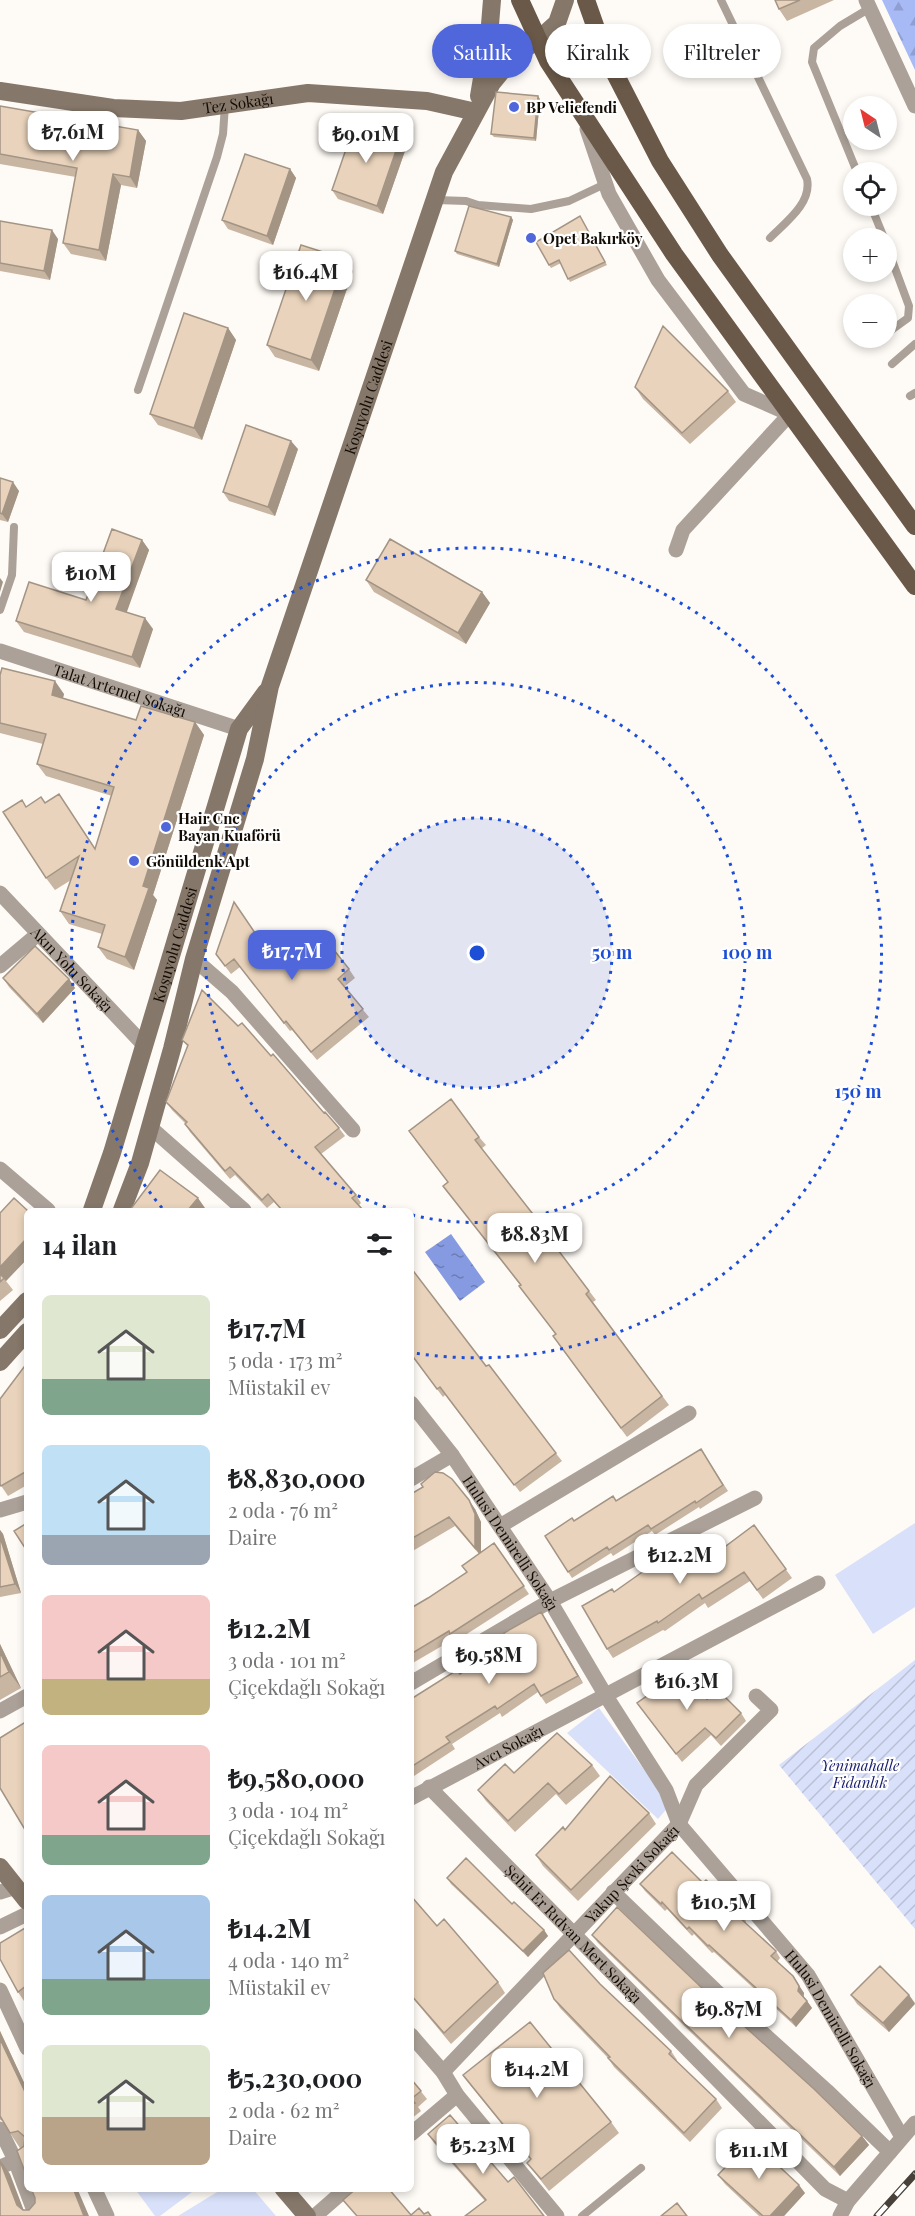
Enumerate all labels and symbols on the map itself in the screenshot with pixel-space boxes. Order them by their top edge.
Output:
street label: Tez Sokağı [201,88,275,118]
north arrow [843,96,897,150]
place label: BP Veliefendi [526,97,617,117]
marker: BP Veliefendi [507,100,521,114]
pin: ₺7.61M [24,111,122,162]
pin: ₺9.01M [317,113,415,164]
place label: Opet Bakırköy [543,228,643,248]
marker: Opet Bakırköy [524,231,538,245]
pin: ₺16.4M [257,251,355,302]
street label: Koşuyolu Caddesi [339,337,397,457]
pin: ₺10M [55,552,127,603]
street label: Talat Artemel Sokağı [51,659,189,721]
place label: Hair Cnc Bayan Kuaförü [178,808,281,845]
marker: Hair Cnc Bayan Kuaförü [159,820,173,834]
place label: Gönüldenk Apt [146,851,251,871]
marker: Gönüldenk Apt [127,854,141,868]
street label: Koşuyolu Caddesi [148,884,201,1005]
street label: Akın Yolu Sokağı [26,921,118,1017]
pin: ₺17.7M [243,930,341,981]
text: 50 m [592,940,633,964]
text: 100 m [722,940,773,964]
centre of rings [467,943,487,963]
text: 150 m [834,1079,882,1103]
pin: ₺8.83M [486,1213,584,1264]
street label: Hulusi Demirelli Sokağı [458,1471,564,1615]
pin: ₺12.2M [631,1534,729,1585]
pin: ₺9.58M [440,1634,538,1685]
pin: ₺16.3M [638,1660,736,1711]
street label: Avcı Sokağı [469,1720,547,1774]
park label: Yenimahalle Fidanlık [821,1755,900,1792]
street label: Yakup Şevki Sokağı [580,1820,684,1927]
street label: Şehit Er Rıdvan Mert Sokağı [501,1860,647,2008]
pin: ₺10.5M [675,1881,773,1932]
street label: Hulusi Demirelli Sokağı [781,1945,881,2092]
pin: ₺9.87M [680,1988,778,2039]
pin: ₺14.2M [488,2048,586,2099]
pin: ₺5.23M [434,2124,532,2175]
pin: ₺11.1M [710,2129,808,2180]

